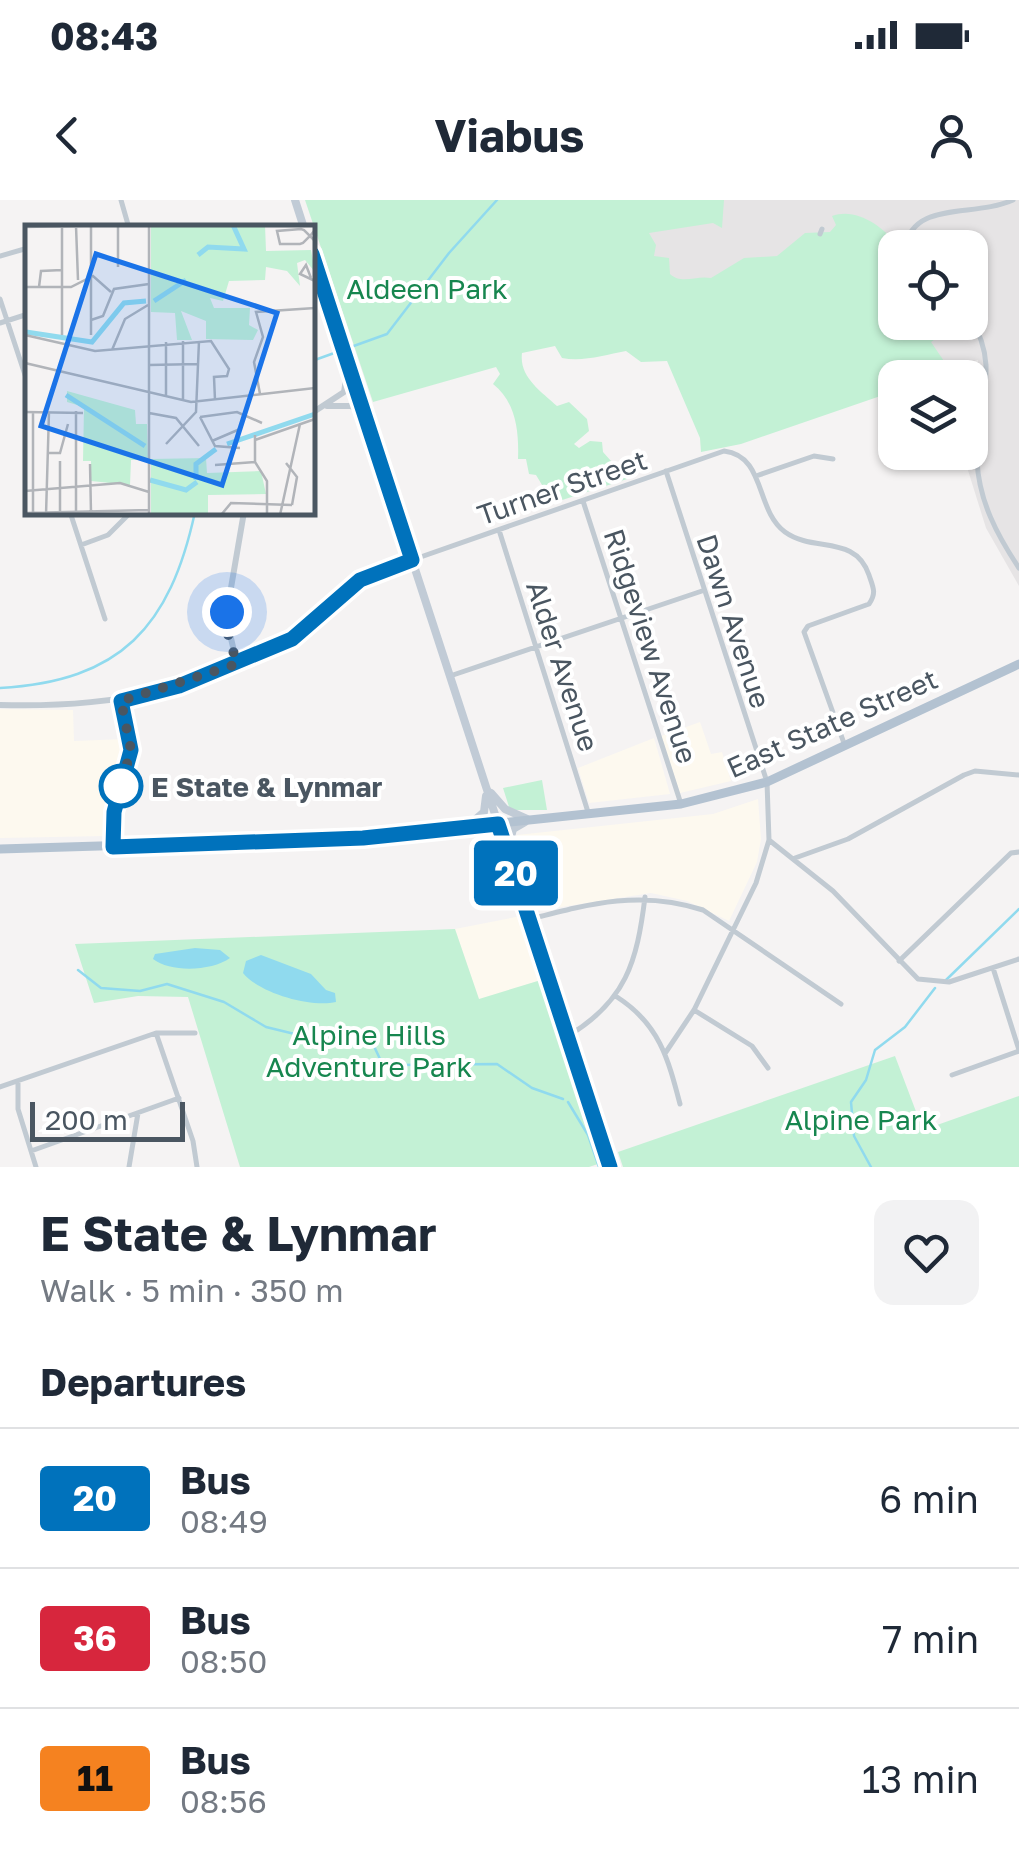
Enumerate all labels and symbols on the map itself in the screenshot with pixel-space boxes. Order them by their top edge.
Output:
inset map [25,225,315,515]
park label: Aldeen Park [346,272,508,305]
street label: Turner Street [473,443,651,531]
street label: Ridgeview Avenue [598,525,704,767]
street label: Dawn Avenue [690,530,778,712]
street label: Alder Avenue [520,577,606,755]
your location [202,587,252,637]
street label: East State Street [722,662,942,784]
marker: E State & Lynmar [100,765,142,807]
place label: E State & Lynmar [151,770,382,803]
line badge: 20 [471,840,561,906]
park label: Alpine Hills Adventure Park [266,1018,472,1083]
scale bar [30,1097,185,1141]
park label: Alpine Park [785,1103,938,1136]

